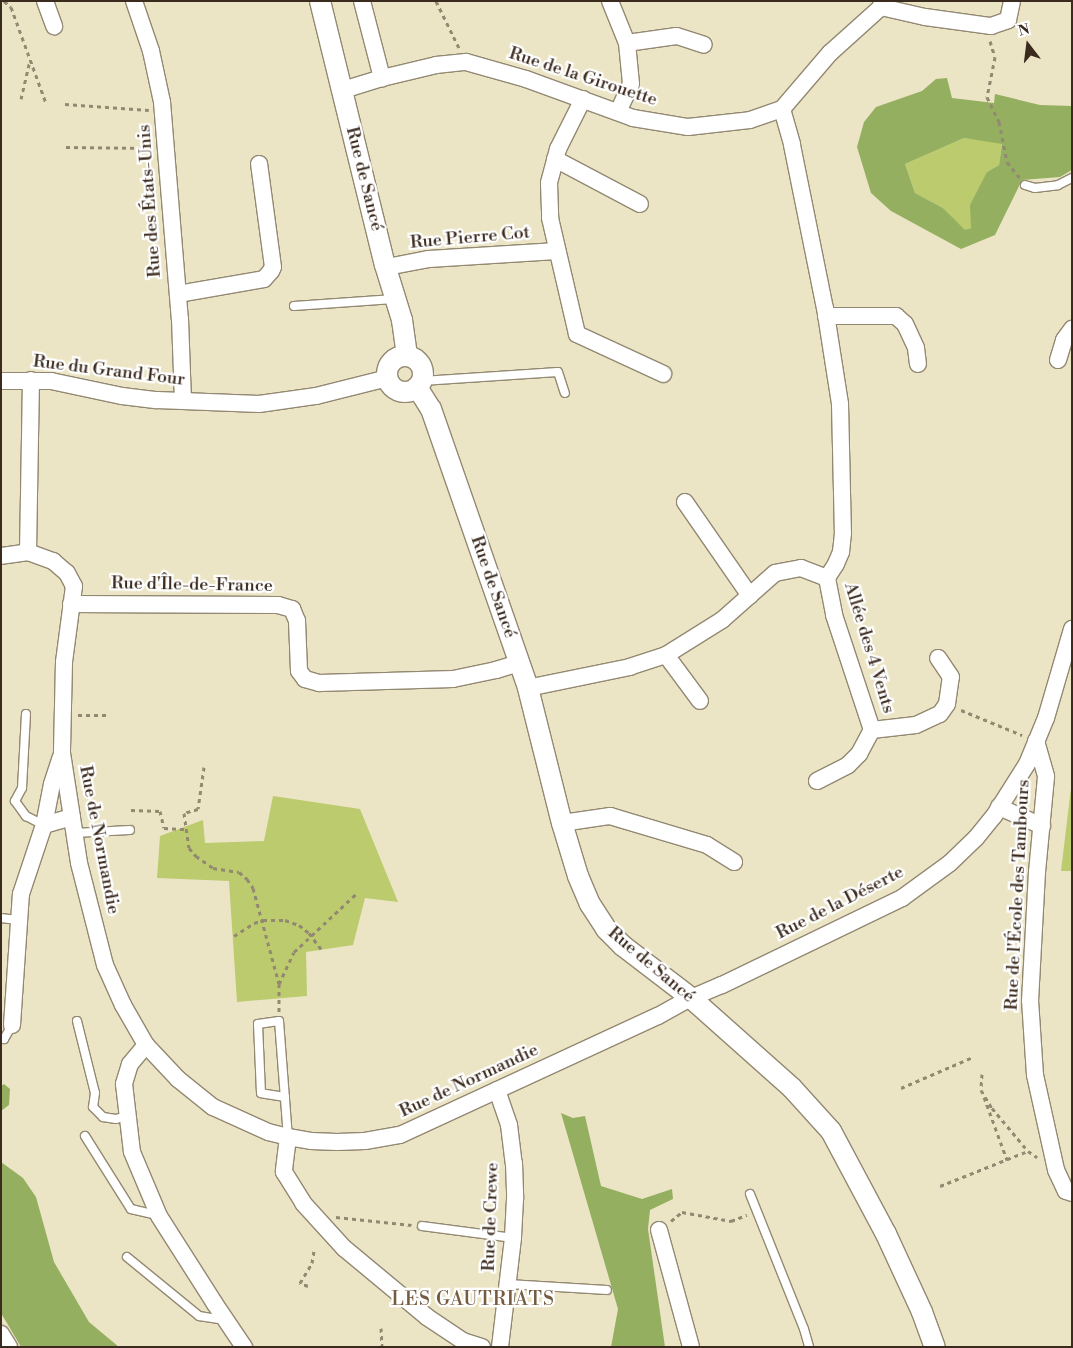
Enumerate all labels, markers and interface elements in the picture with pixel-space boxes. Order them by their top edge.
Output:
north arrow [1003,20,1053,70]
text: N [1016,20,1032,41]
street label: Rue de la Girouette [506,43,660,111]
street label: Rue des États-Unis [134,124,166,278]
street label: Rue de Sancé [341,125,387,233]
street label: Rue Pierre Cot [409,222,531,254]
street label: Rue du Grand Four [32,351,186,391]
street label: Rue de Sancé [465,533,521,641]
street label: Rue d'Île-de-France [111,573,273,597]
street label: Allée des 4 Vents [839,580,899,716]
street label: Rue de Normandie [74,764,124,916]
street label: Rue de l'École des Tambours [1001,779,1035,1011]
street label: Rue de la Déserte [773,862,907,944]
street label: Rue de Sancé [603,922,699,1008]
street label: Rue de Normandie [396,1039,542,1123]
street label: Rue de Crewe [478,1162,504,1272]
district label: LES GAUTRIATS [390,1289,556,1311]

